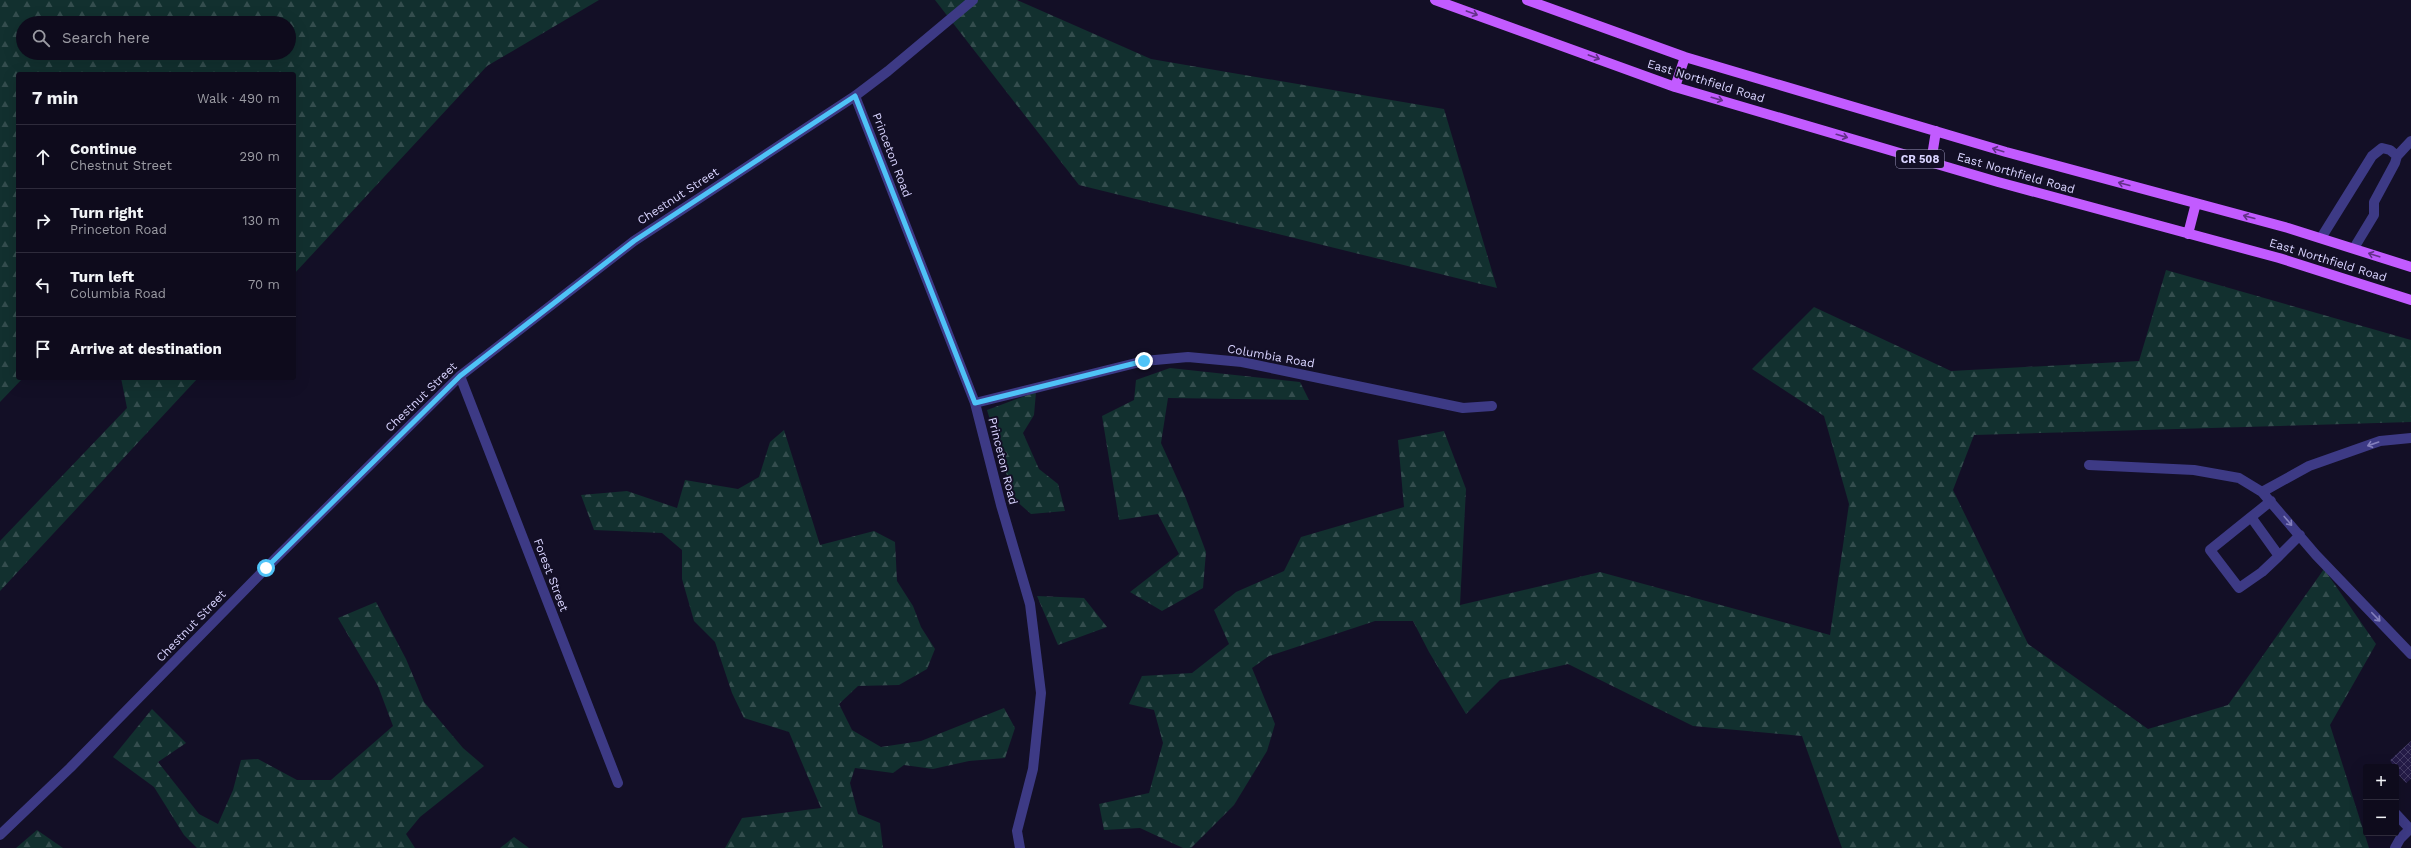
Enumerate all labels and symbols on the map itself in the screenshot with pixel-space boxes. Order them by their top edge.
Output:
one-way arrow [1465,10,1477,18]
one-way arrow [1588,54,1600,62]
street label: East Northfield Road [1646,56,1766,106]
one-way arrow [1710,96,1723,103]
street label: Princeton Road [869,111,915,199]
one-way arrow [1835,133,1848,140]
one-way arrow [1992,146,2005,153]
street label: East Northfield Road [1955,149,2077,197]
road number: CR 508 [1896,150,1944,168]
street label: Chestnut Street [635,165,721,227]
one-way arrow [2118,180,2131,187]
one-way arrow [2243,213,2256,221]
street label: East Northfield Road [2268,235,2388,285]
one-way arrow [2368,251,2381,258]
street label: Columbia Road [1226,341,1316,371]
route end [1135,352,1153,370]
street label: Chestnut Street [382,359,460,435]
street label: Princeton Road [985,416,1021,506]
one-way arrow [2367,440,2379,448]
one-way arrow [2283,516,2292,526]
street label: Forest Street [531,537,571,613]
route start [257,559,275,577]
street label: Chestnut Street [153,587,229,665]
one-way arrow [2371,612,2380,622]

